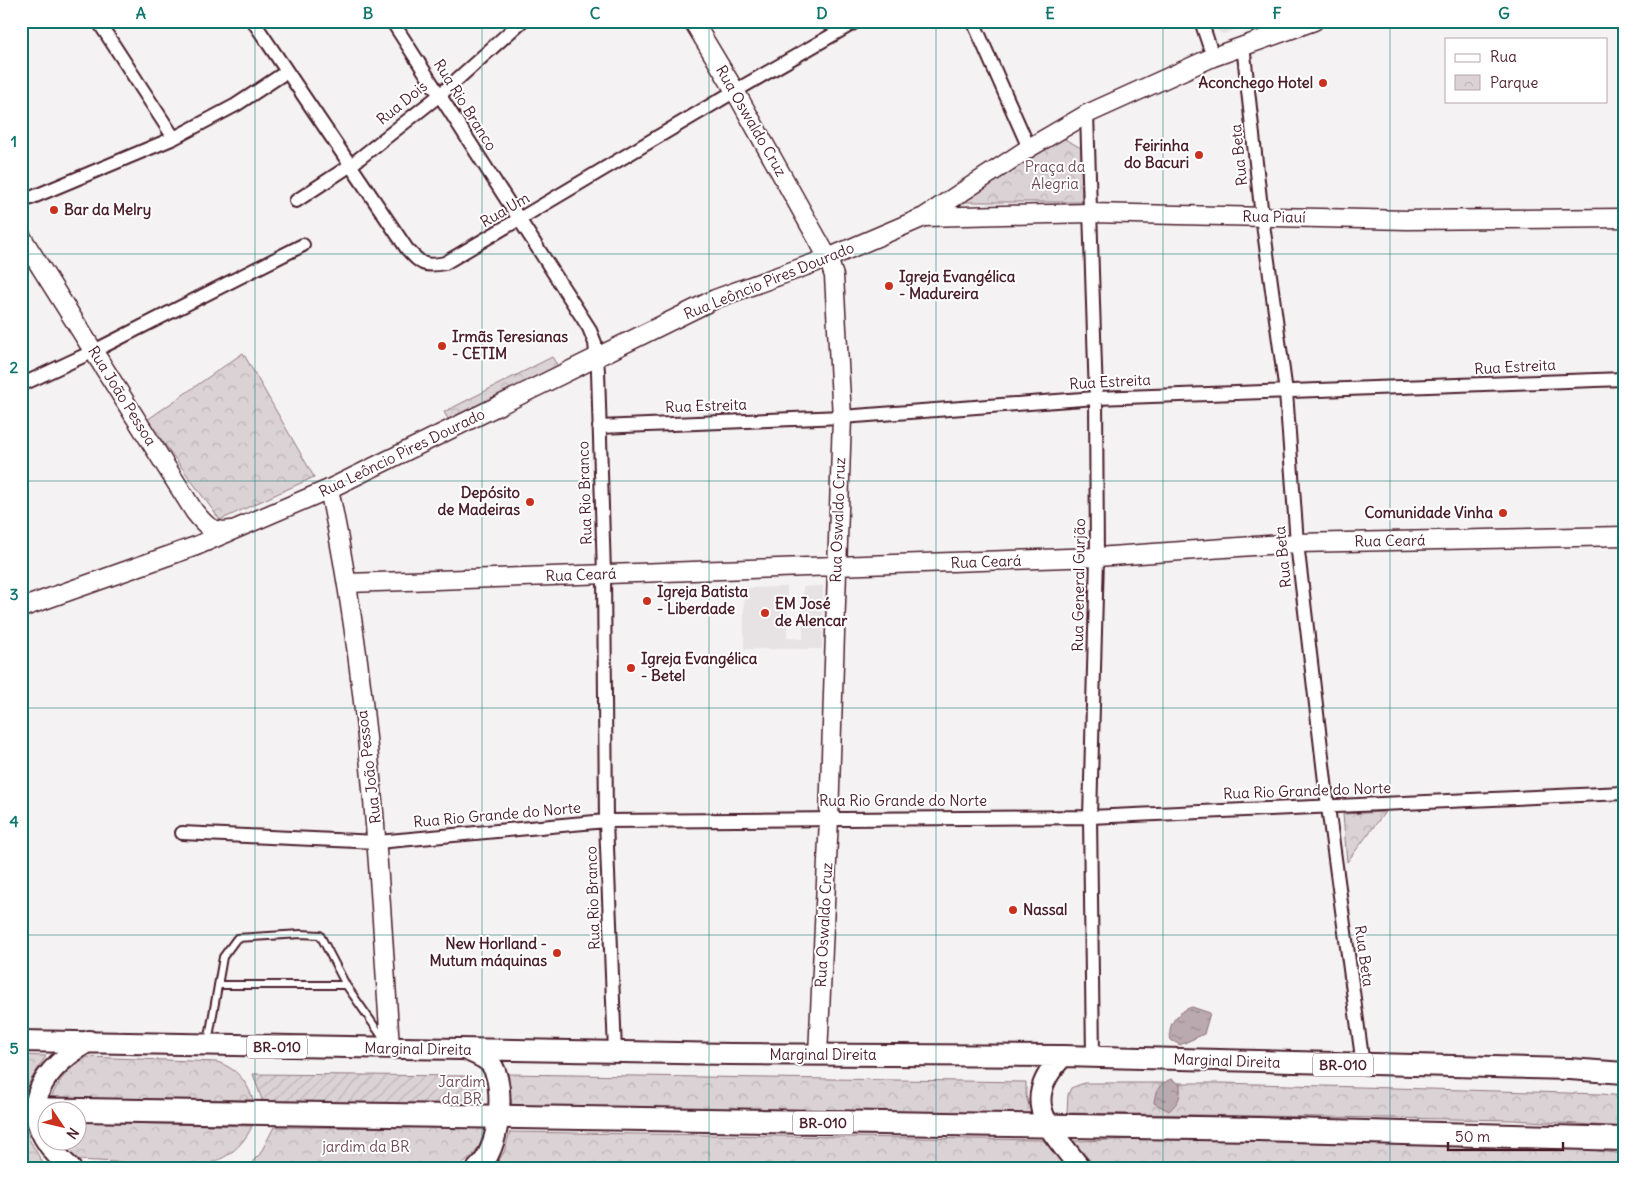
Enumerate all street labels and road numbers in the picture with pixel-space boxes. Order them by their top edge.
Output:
street label: Rua Rio Branco [430,56,501,154]
street label: Rua Oswaldo Cruz [712,62,791,180]
street label: Rua Dois [373,76,431,129]
street label: Rua Beta [1226,123,1251,187]
street label: Rua Um [477,188,533,231]
street label: Rua Piauí [1242,206,1306,227]
street label: Rua Leôncio Pires Dourado [681,238,857,323]
street label: Rua João Pessoa [84,342,161,449]
street label: Rua Estreita [1474,355,1557,378]
street label: Rua Estreita [1069,370,1152,393]
street label: Rua Estreita [665,395,748,416]
street label: Rua Leôncio Pires Dourado [316,404,488,501]
street label: Rua Rio Branco [573,441,596,545]
street label: Rua Oswaldo Cruz [826,457,849,583]
street label: Rua General Gurjão [1068,518,1089,652]
street label: Rua Beta [1270,525,1295,589]
street label: Rua Ceará [1354,530,1426,551]
street label: Rua Ceará [950,551,1022,572]
street label: Rua Ceará [545,564,617,585]
street label: Rua João Pessoa [352,709,385,825]
street label: Rua Rio Grande do Norte [1223,778,1391,803]
street label: Rua Rio Grande do Norte [819,791,987,810]
street label: Rua Rio Grande do Norte [412,798,582,831]
street label: Rua Rio Branco [581,846,604,950]
street label: Rua Oswaldo Cruz [811,862,836,988]
street label: Rua Beta [1351,924,1378,988]
road number: BR-010 [247,1036,307,1058]
street label: Marginal Direita [364,1038,472,1059]
street label: Marginal Direita [769,1045,877,1064]
street label: Marginal Direita [1173,1049,1281,1072]
road number: BR-010 [1313,1054,1373,1076]
road number: BR-010 [793,1112,853,1134]

